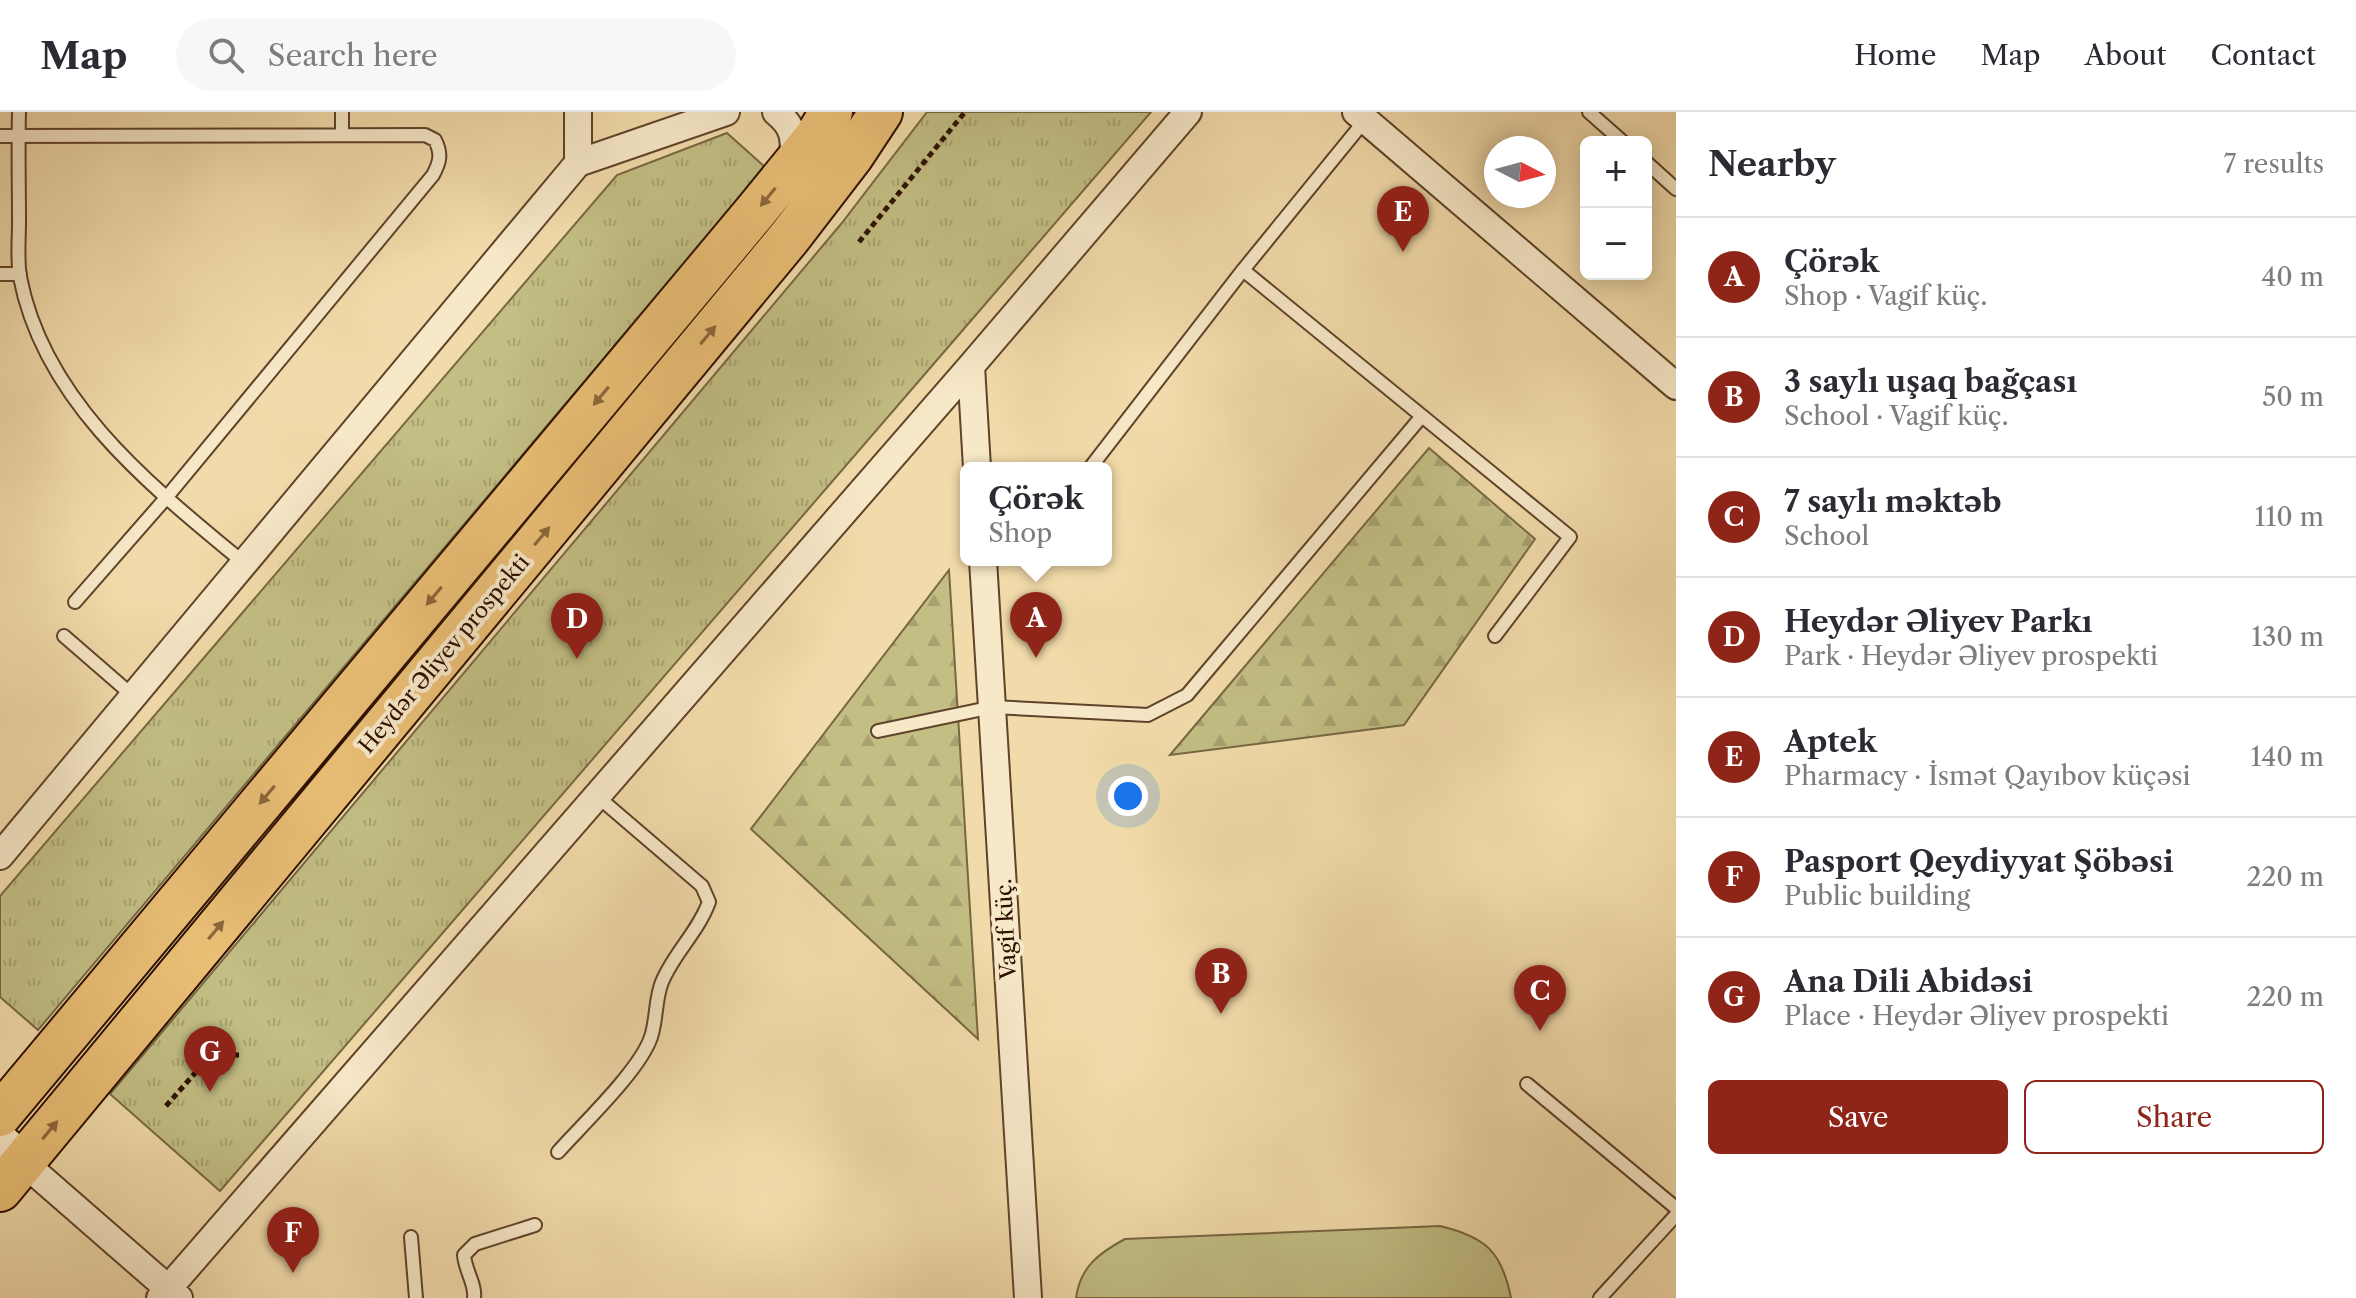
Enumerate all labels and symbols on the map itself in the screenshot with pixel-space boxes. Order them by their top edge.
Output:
north arrow [1484,136,1556,208]
pin: E [1377,186,1429,252]
one-way arrow [760,187,776,207]
one-way arrow [699,326,716,346]
one-way arrow [593,386,610,406]
one-way arrow [533,526,550,546]
street label: Heydər Əliyev prospekti [353,549,535,759]
one-way arrow [426,585,443,605]
pin: A [1010,592,1062,658]
pin: D [551,593,603,659]
your location [1108,776,1148,816]
one-way arrow [259,785,276,805]
street label: Vagif küç. [990,878,1022,981]
one-way arrow [207,920,224,940]
pin: B [1195,948,1247,1014]
pin: C [1514,965,1566,1031]
pin: G [184,1026,236,1092]
one-way arrow [41,1120,58,1140]
pin: F [267,1207,319,1273]

